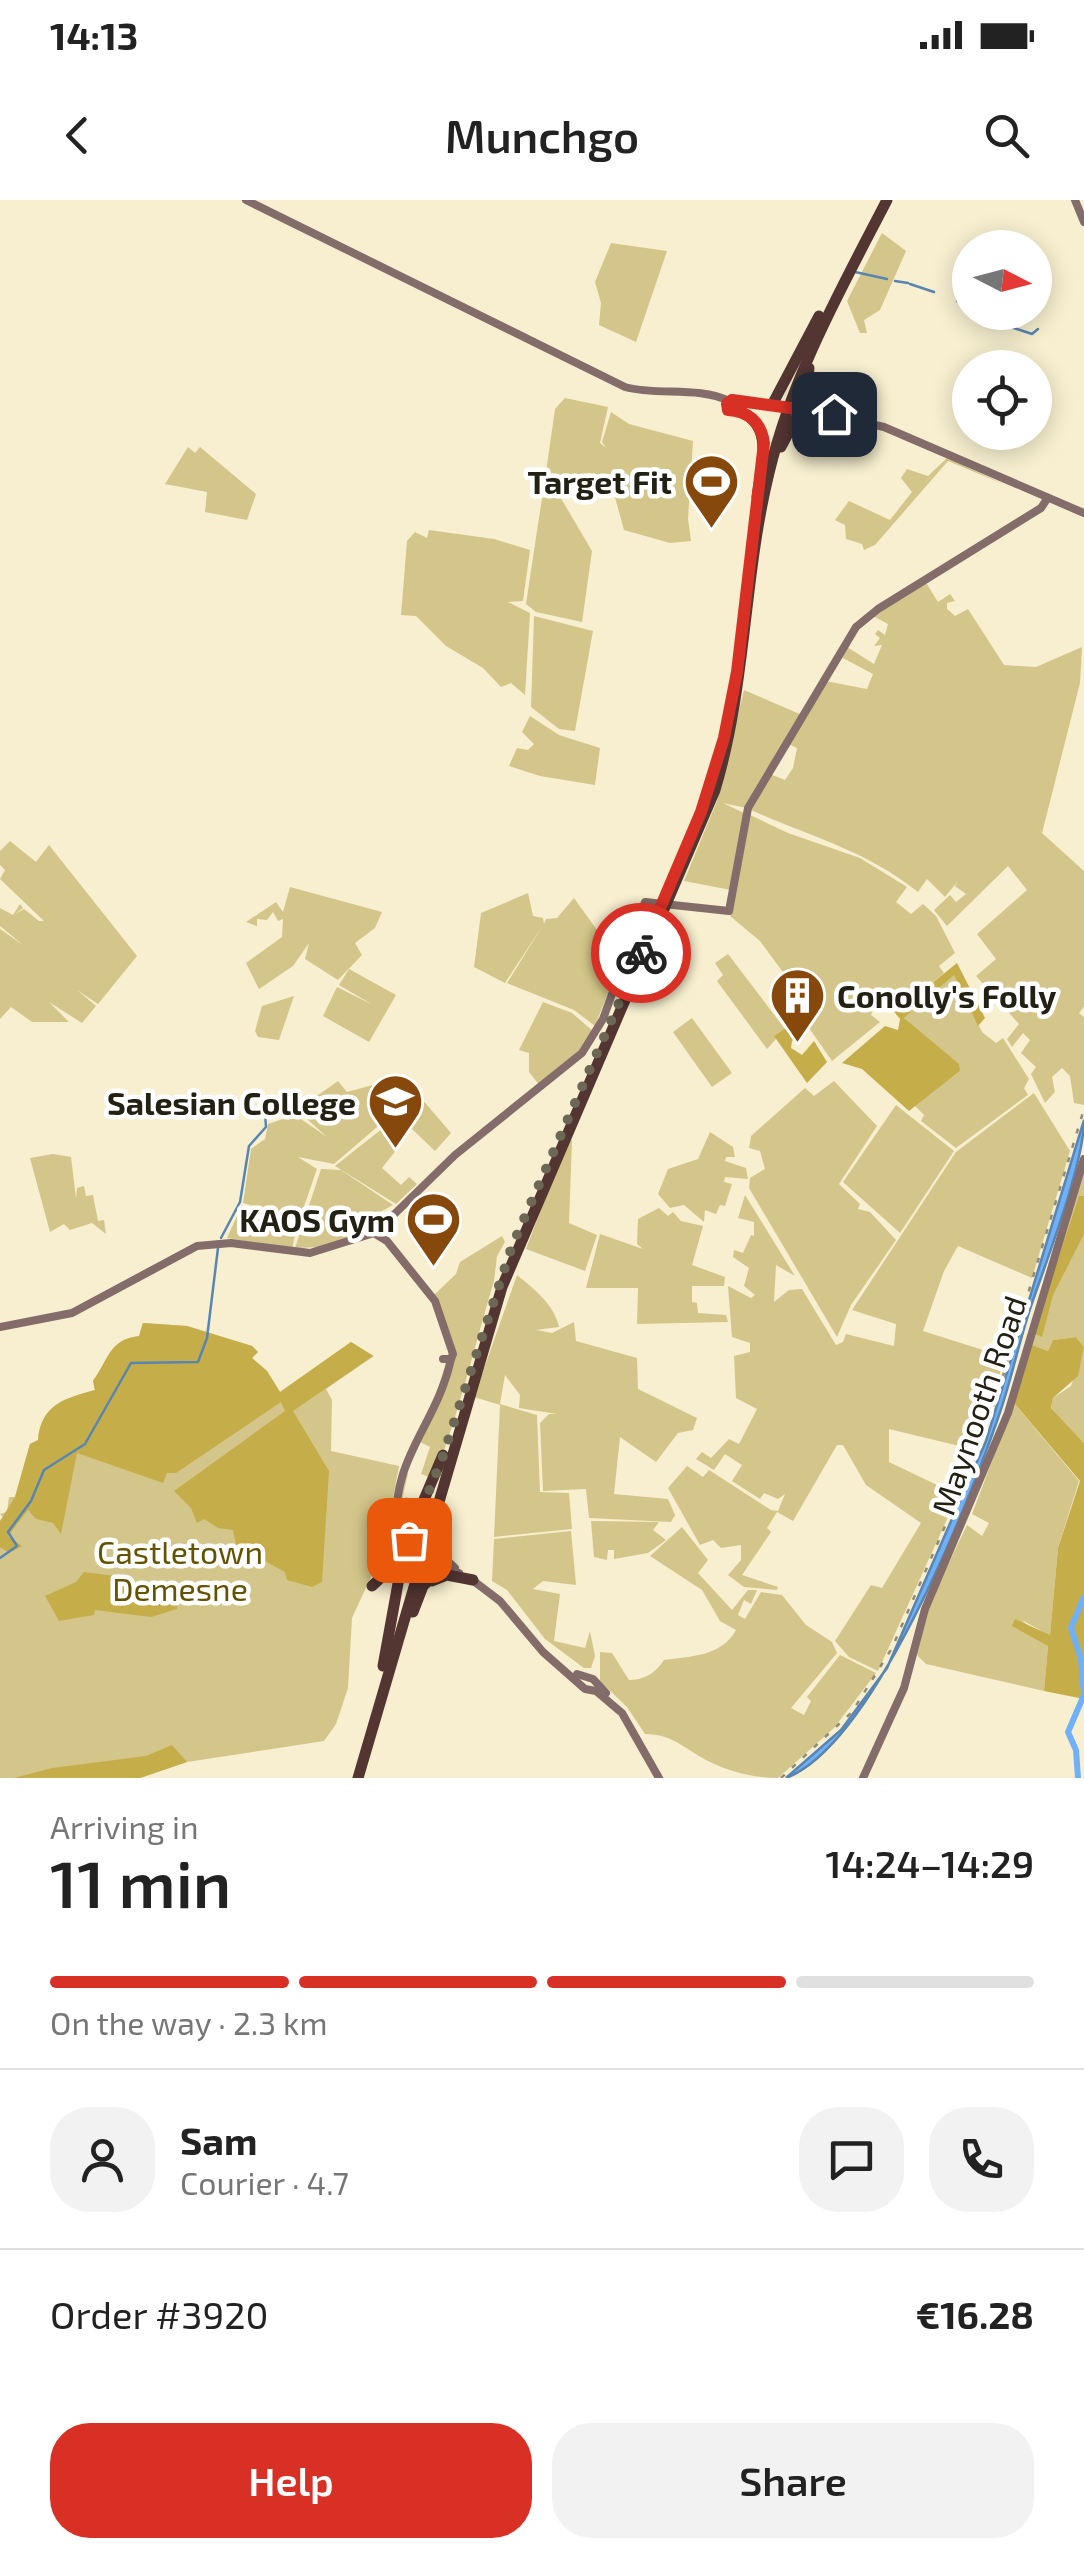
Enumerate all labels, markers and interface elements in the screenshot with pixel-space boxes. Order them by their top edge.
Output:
text: 14:13 [50,12,138,58]
icon: back [50,108,105,163]
text: Munchgo [445,108,639,162]
icon: search [979,108,1034,163]
north arrow [952,230,1052,330]
map controls [952,230,1052,450]
button: locate [952,350,1052,450]
pin [792,372,877,457]
icon: home [807,387,862,442]
sports icon: Target Fit [681,451,741,530]
place label: Target Fit [527,462,672,500]
courier [591,903,691,1003]
icon: bike [614,926,669,981]
building icon: Conolly's Folly [768,965,828,1044]
place label: Conolly's Folly [837,976,1056,1015]
school or university icon: Salesian College [365,1072,425,1151]
place label: Salesian College [107,1083,356,1121]
sports icon: KAOS Gym [404,1189,464,1268]
place label: KAOS Gym [239,1200,395,1239]
street label: Maynooth Road [923,1291,1033,1519]
pin [367,1498,452,1583]
icon: bag [382,1513,437,1568]
park label: Castletown Demesne [97,1532,263,1607]
text: Arriving in [50,1807,199,1845]
text: 14:24–14:29 [826,1840,1034,1886]
text: 11 min [50,1843,231,1921]
text: On the way · 2.3 km [50,2003,327,2041]
button: person [50,2107,155,2212]
button: chat [799,2107,904,2212]
button: phone [929,2107,1034,2212]
text: Sam [180,2117,257,2163]
text: Courier · 4.7 [180,2163,349,2201]
text: Order #3920 [50,2291,269,2337]
text: €16.28 [916,2291,1034,2337]
button: Help [50,2423,532,2538]
button: Share [552,2423,1034,2538]

